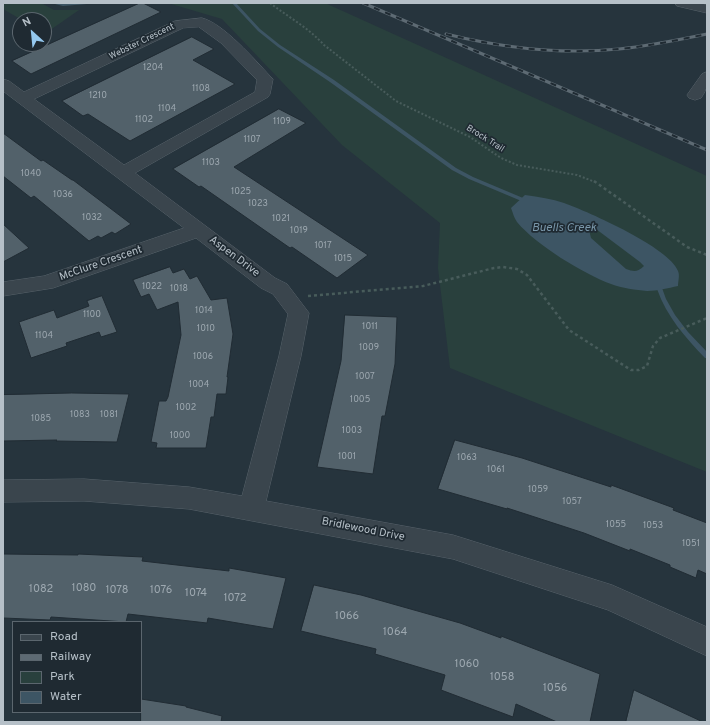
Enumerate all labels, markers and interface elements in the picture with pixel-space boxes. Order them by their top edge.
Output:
north arrow [12,12,52,52]
text: N [20,14,34,30]
street label: Webster Crescent [108,22,176,62]
house number: 1204 [143,63,163,73]
house number: 1108 [192,84,210,94]
house number: 1210 [89,91,107,101]
house number: 1104 [158,104,176,114]
house number: 1102 [135,115,153,125]
house number: 1109 [273,117,291,127]
street label: Brock Trail [464,123,506,155]
house number: 1107 [244,135,260,145]
house number: 1103 [202,158,220,168]
house number: 1040 [21,169,41,179]
house number: 1025 [231,187,251,197]
house number: 1036 [53,190,73,200]
house number: 1023 [248,199,268,209]
house number: 1032 [82,213,102,223]
house number: 1021 [272,214,290,224]
water label: Buells Creek [532,222,596,236]
house number: 1019 [290,226,308,236]
street label: Aspen Drive [206,234,262,280]
house number: 1017 [314,241,332,251]
street label: McClure Crescent [58,244,144,284]
house number: 1015 [334,254,352,264]
house number: 1022 [142,282,162,292]
house number: 1018 [170,284,188,294]
house number: 1014 [195,306,213,316]
house number: 1100 [83,310,101,320]
house number: 1011 [362,322,378,332]
house number: 1010 [197,324,215,334]
house number: 1104 [35,331,53,341]
house number: 1009 [359,343,379,353]
house number: 1006 [193,352,213,362]
house number: 1007 [355,372,375,382]
house number: 1004 [189,380,209,390]
house number: 1005 [350,395,370,405]
house number: 1002 [176,403,196,413]
house number: 1083 [70,410,90,420]
house number: 1081 [100,410,118,420]
house number: 1085 [31,414,51,424]
house number: 1003 [342,426,362,436]
house number: 1000 [170,431,190,441]
house number: 1001 [338,452,356,462]
house number: 1063 [457,453,477,463]
house number: 1061 [487,465,505,475]
house number: 1059 [528,485,548,495]
house number: 1057 [562,497,582,507]
street label: Bridlewood Drive [320,515,406,545]
house number: 1055 [606,520,626,530]
house number: 1053 [643,521,663,531]
house number: 1051 [682,539,700,549]
house number: 1080 [72,582,96,596]
house number: 1082 [29,583,53,597]
house number: 1078 [106,584,128,598]
house number: 1076 [150,584,172,598]
house number: 1074 [185,587,207,601]
house number: 1072 [223,592,247,606]
house number: 1066 [335,610,359,624]
legend [12,621,142,713]
house number: 1064 [383,626,407,640]
text: Road [50,629,78,645]
text: Railway [50,649,91,665]
house number: 1060 [455,658,479,672]
text: Park [50,669,75,685]
house number: 1058 [490,671,514,685]
house number: 1056 [543,682,567,696]
text: Water [50,689,82,705]

